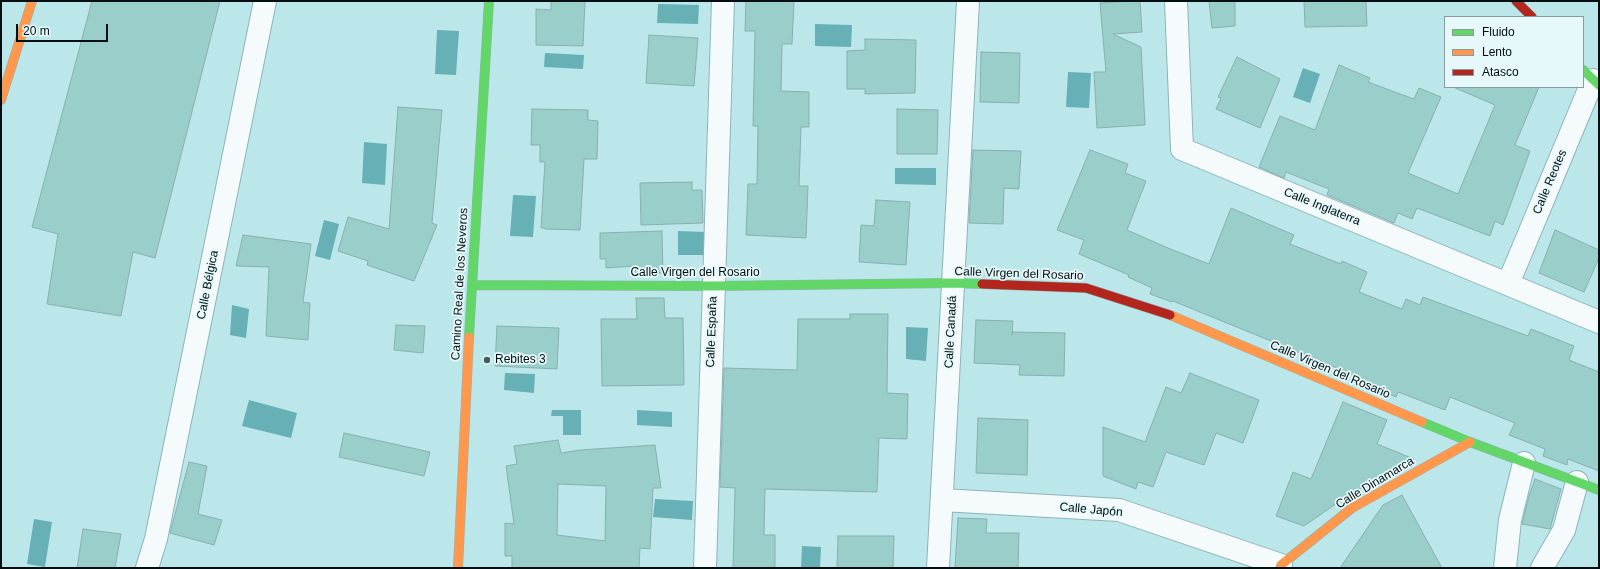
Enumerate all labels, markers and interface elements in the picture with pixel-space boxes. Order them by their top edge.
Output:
scale bar [18,16,110,42]
legend [1444,16,1584,88]
text: 20 m [23,24,50,38]
text: Fluido [1482,25,1515,39]
text: Lento [1482,45,1512,59]
text: Atasco [1482,65,1519,79]
street label: Calle Reotes [1530,148,1570,216]
street label: Calle Inglaterra [1282,185,1362,229]
street label: Camino Real de los Neveros [449,207,471,361]
street label: Calle Bélgica [194,249,222,321]
street label: Calle Virgen del Rosario [954,265,1084,283]
street label: Calle Virgen del Rosario [630,266,760,280]
street label: Calle Canadá [942,295,960,369]
street label: Calle España [704,296,720,368]
street label: Calle Virgen del Rosario [1268,338,1392,402]
place label: Rebites 3 [495,353,546,367]
marker: Rebites 3 [482,355,492,365]
street label: Calle Dinamarca [1333,454,1417,512]
street label: Calle Japón [1059,500,1123,520]

